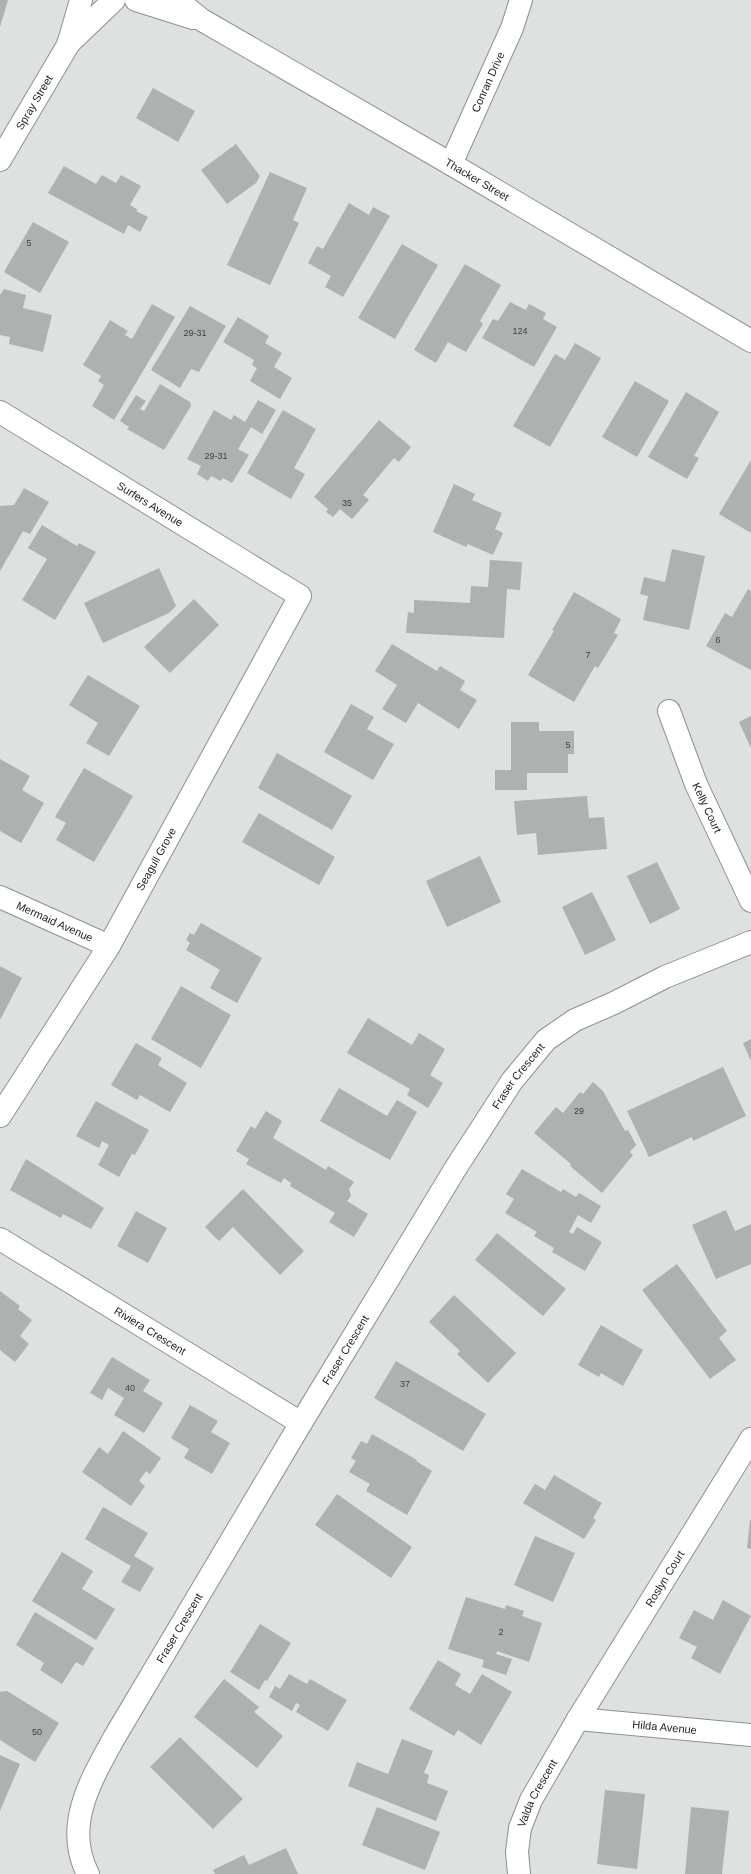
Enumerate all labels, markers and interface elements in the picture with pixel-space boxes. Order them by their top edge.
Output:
street label: Conran Drive [469,50,507,114]
street label: Spray Street [13,73,55,132]
street label: Thacker Street [443,156,511,203]
house number: 5 [26,238,32,248]
house number: 124 [512,326,528,336]
house number: 29-31 [183,328,207,338]
house number: 29-31 [204,451,228,461]
street label: Surfers Avenue [115,479,185,529]
house number: 35 [342,498,352,508]
house number: 6 [715,635,721,645]
house number: 7 [585,650,591,660]
house number: 5 [565,740,571,750]
street label: Kelly Court [690,781,724,835]
street label: Seagull Grove [134,826,178,892]
street label: Mermaid Avenue [15,899,95,944]
street label: Fraser Crescent [490,1041,547,1111]
house number: 29 [574,1106,584,1116]
street label: Riviera Crescent [112,1304,188,1357]
street label: Fraser Crescent [320,1313,371,1387]
house number: 37 [400,1379,410,1389]
house number: 40 [125,1383,135,1393]
street label: Roslyn Court [643,1548,687,1609]
street label: Fraser Crescent [154,1591,205,1665]
house number: 2 [498,1627,504,1637]
street label: Hilda Avenue [632,1718,697,1736]
house number: 50 [32,1727,42,1737]
street label: Valda Crescent [515,1757,559,1829]

